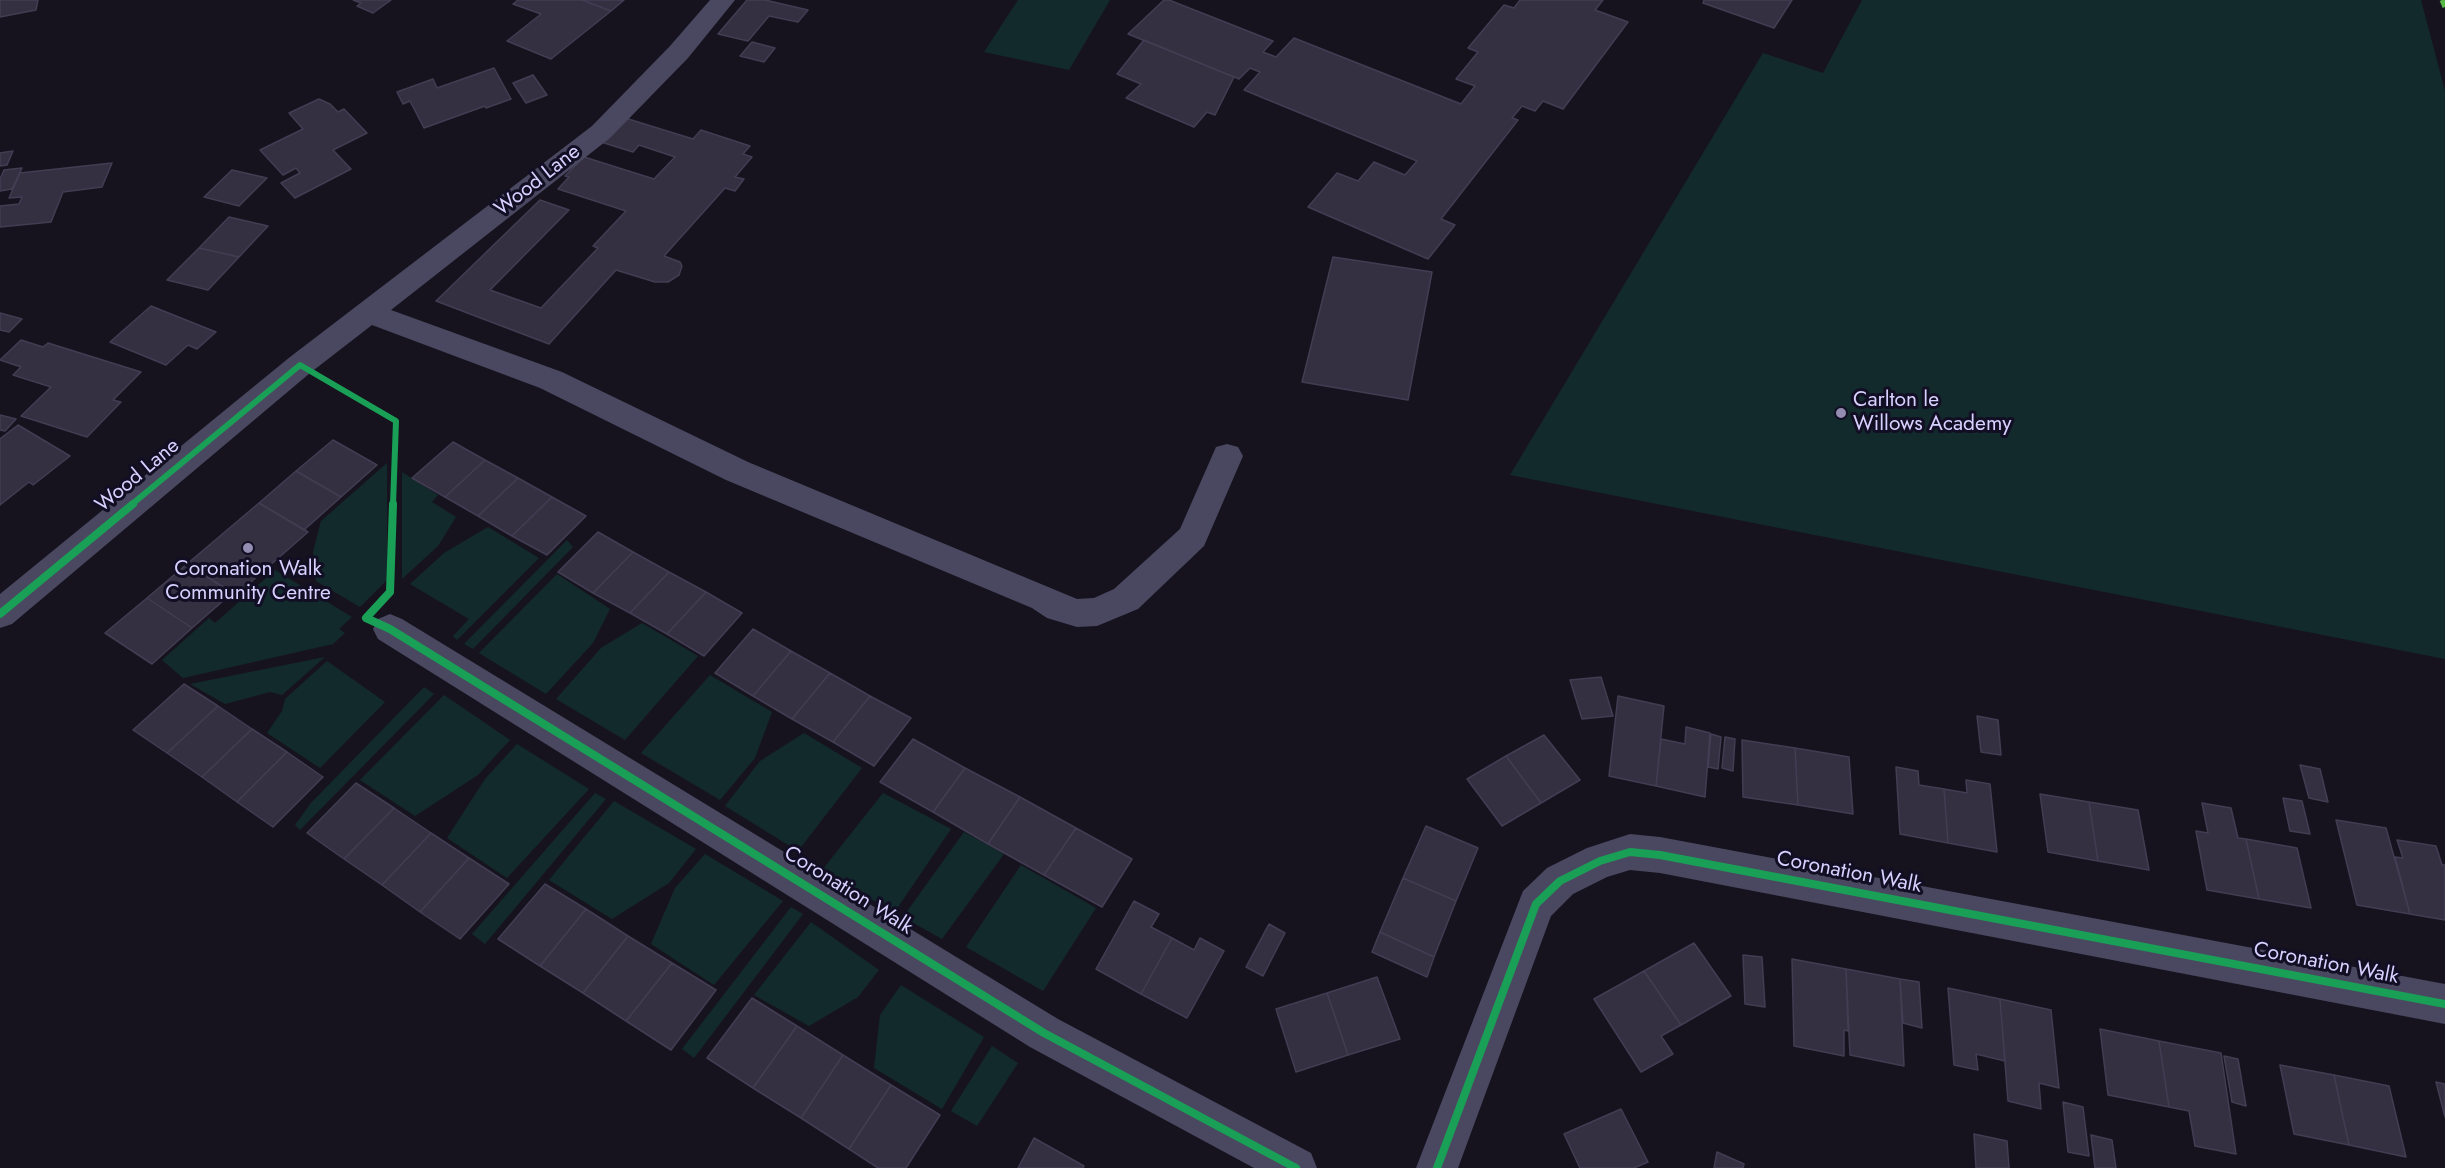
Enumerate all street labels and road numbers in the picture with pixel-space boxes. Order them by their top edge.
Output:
street label: Wood Lane [490,140,586,222]
street label: Wood Lane [91,434,185,518]
street label: Coronation Walk [779,841,917,941]
street label: Coronation Walk [1774,847,1924,899]
street label: Coronation Walk [2251,938,2401,990]

